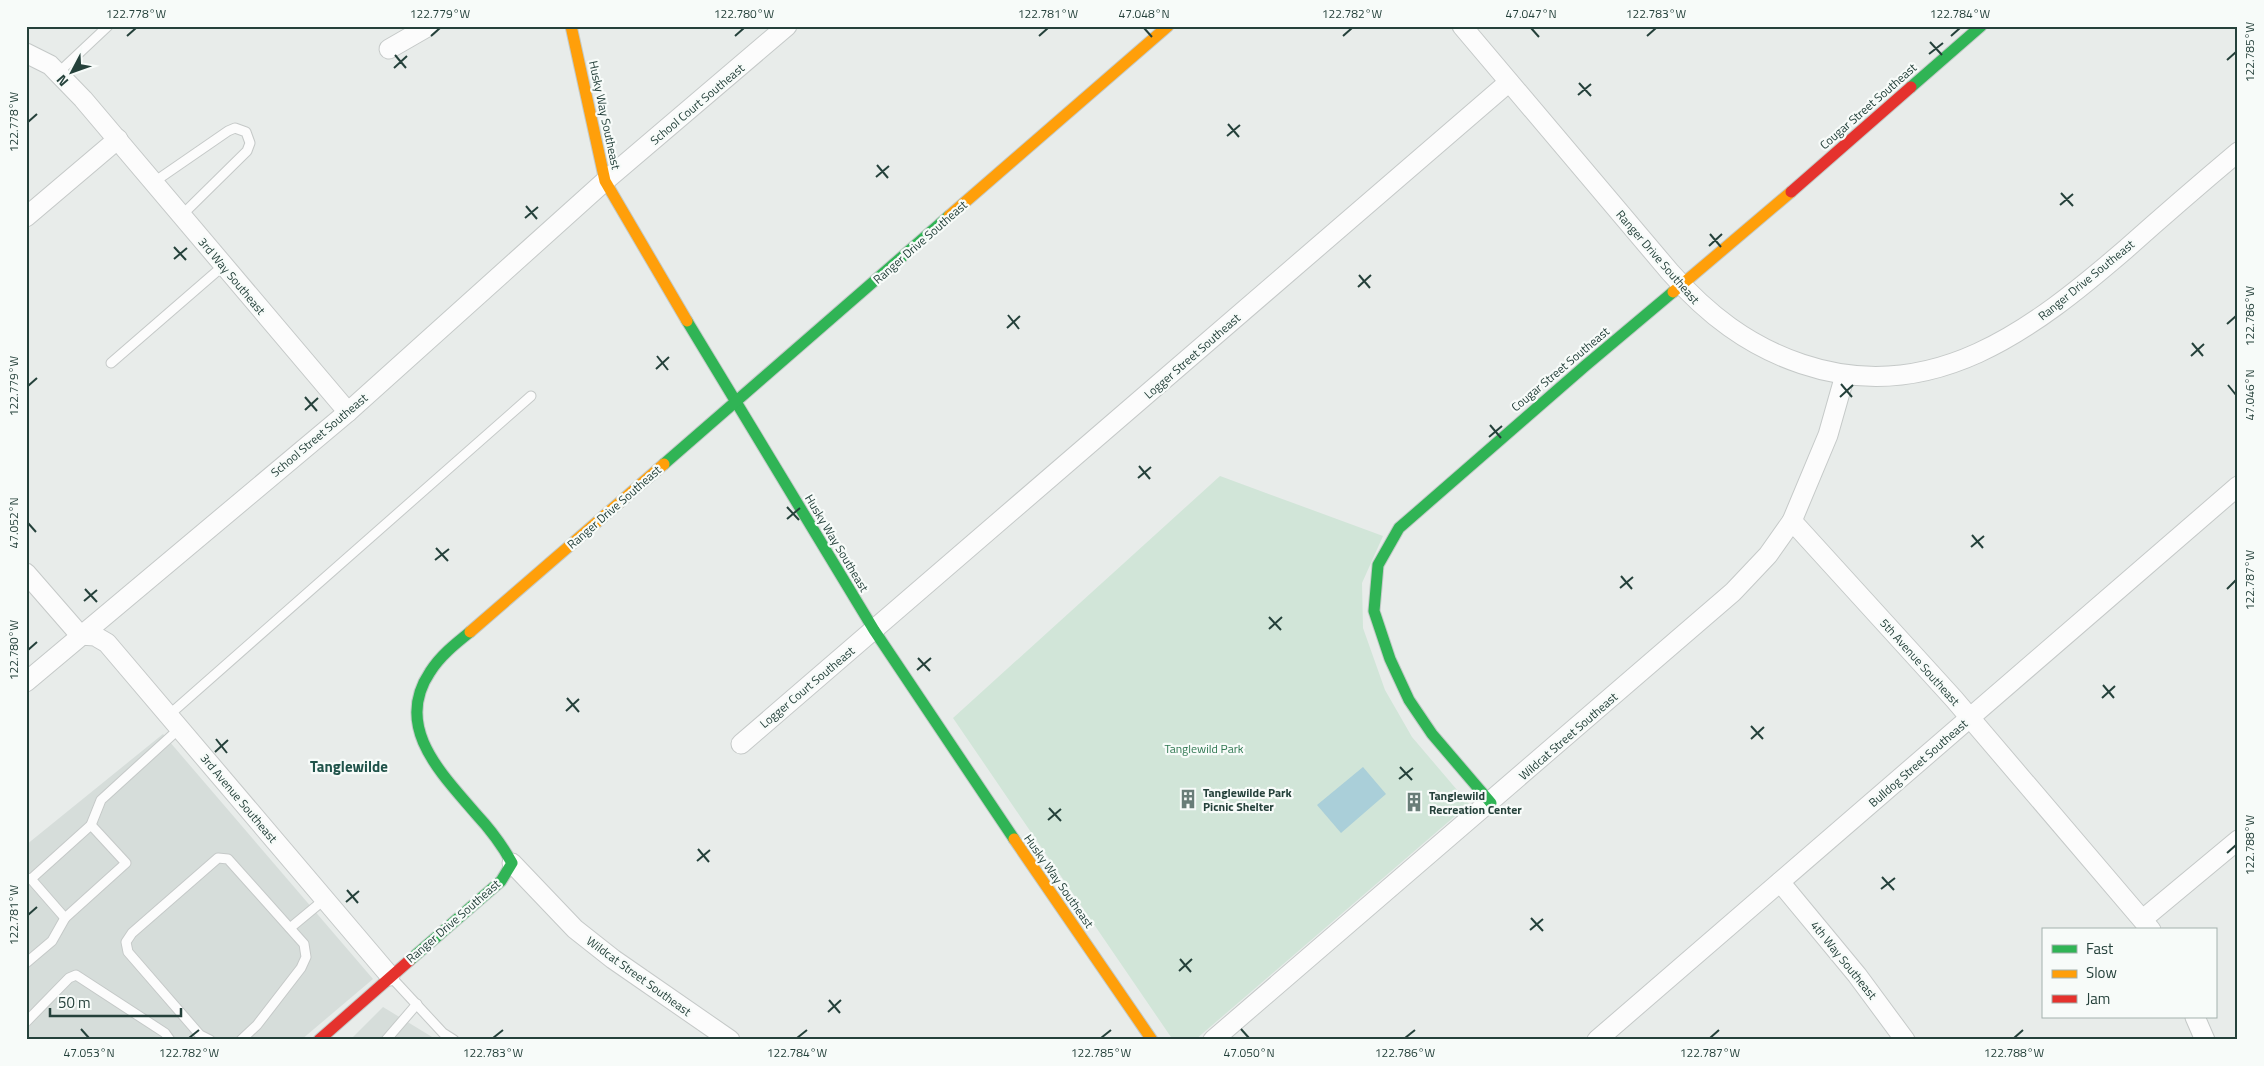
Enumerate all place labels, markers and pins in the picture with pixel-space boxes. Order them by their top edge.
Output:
place label: Tanglewilde Park Picnic Shelter [1203,783,1293,816]
place label: Tanglewild Recreation Center [1429,786,1522,819]
building icon: Tanglewilde Park Picnic Shelter [1177,788,1199,810]
building icon: Tanglewild Recreation Center [1403,791,1425,813]

